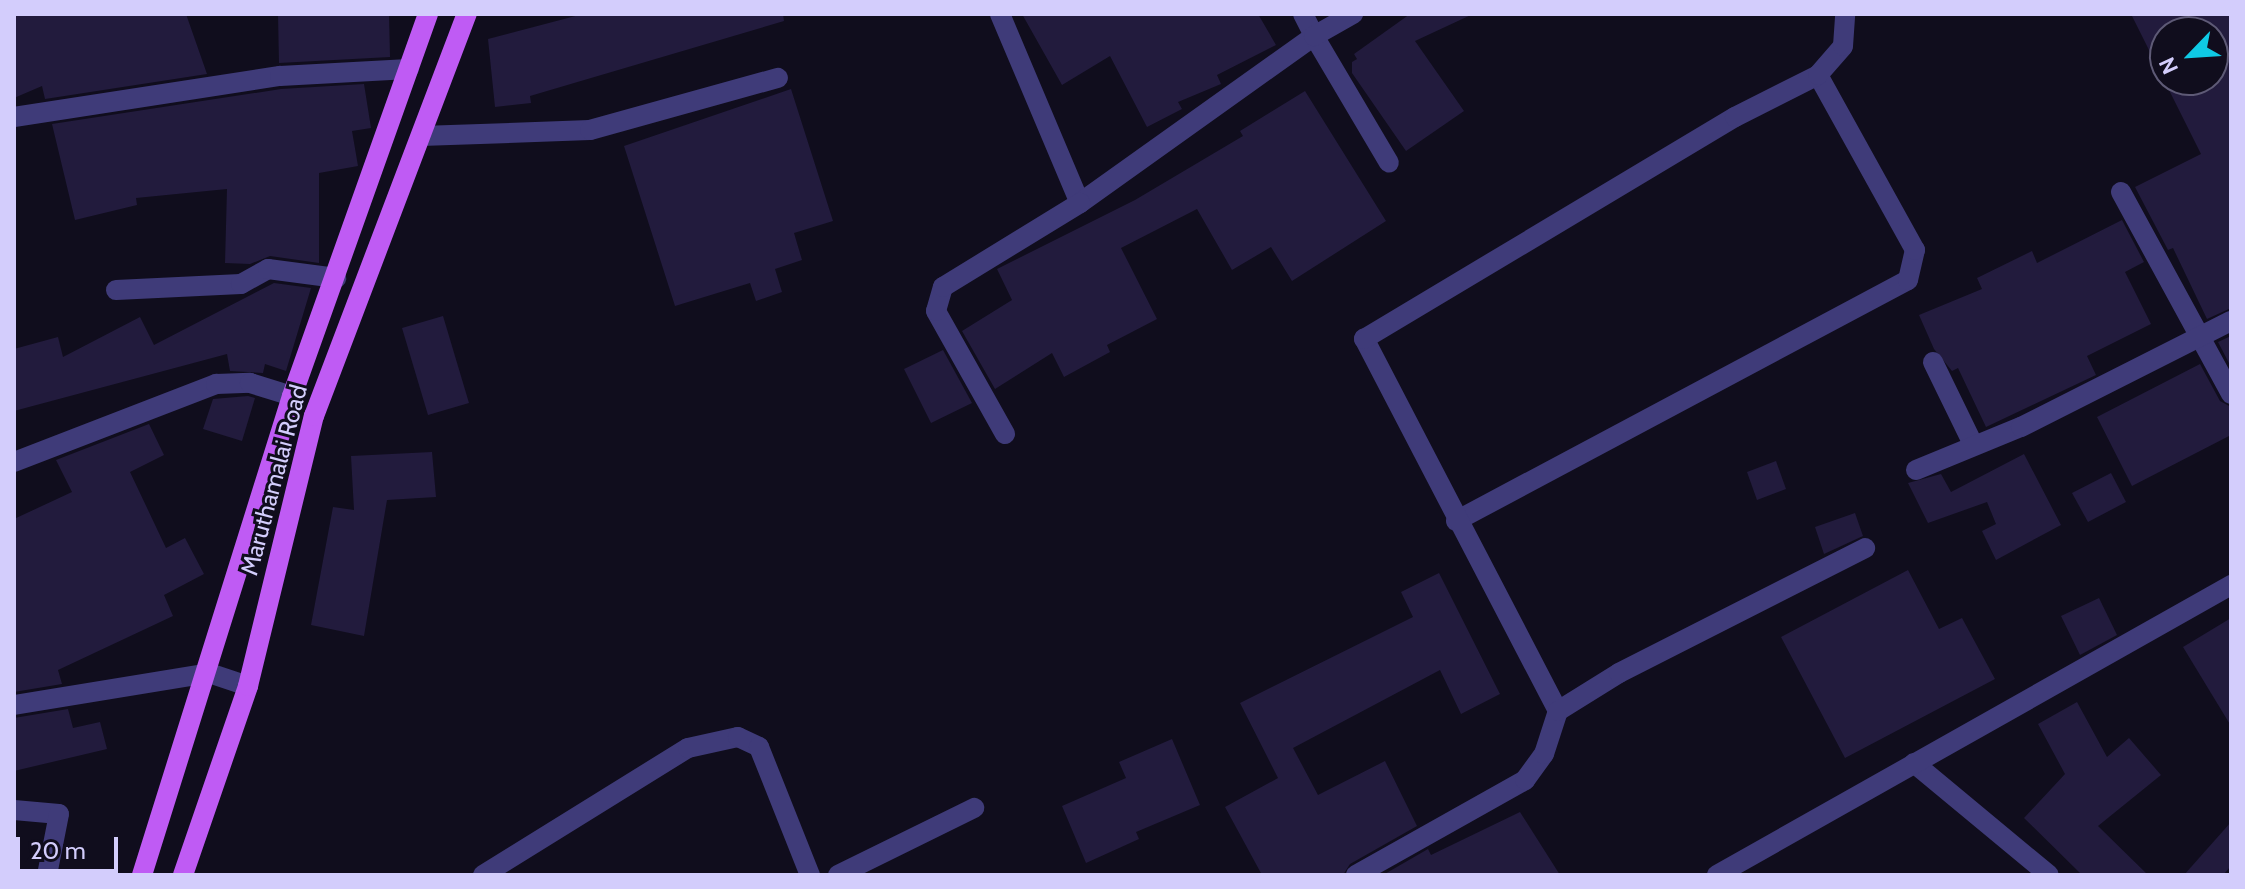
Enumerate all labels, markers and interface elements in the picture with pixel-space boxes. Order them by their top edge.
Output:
north arrow [2149,16,2229,96]
text: N [2153,53,2184,78]
street label: Maruthamalai Road [235,382,313,578]
scale bar [20,821,122,871]
text: 20 m [30,836,86,865]

